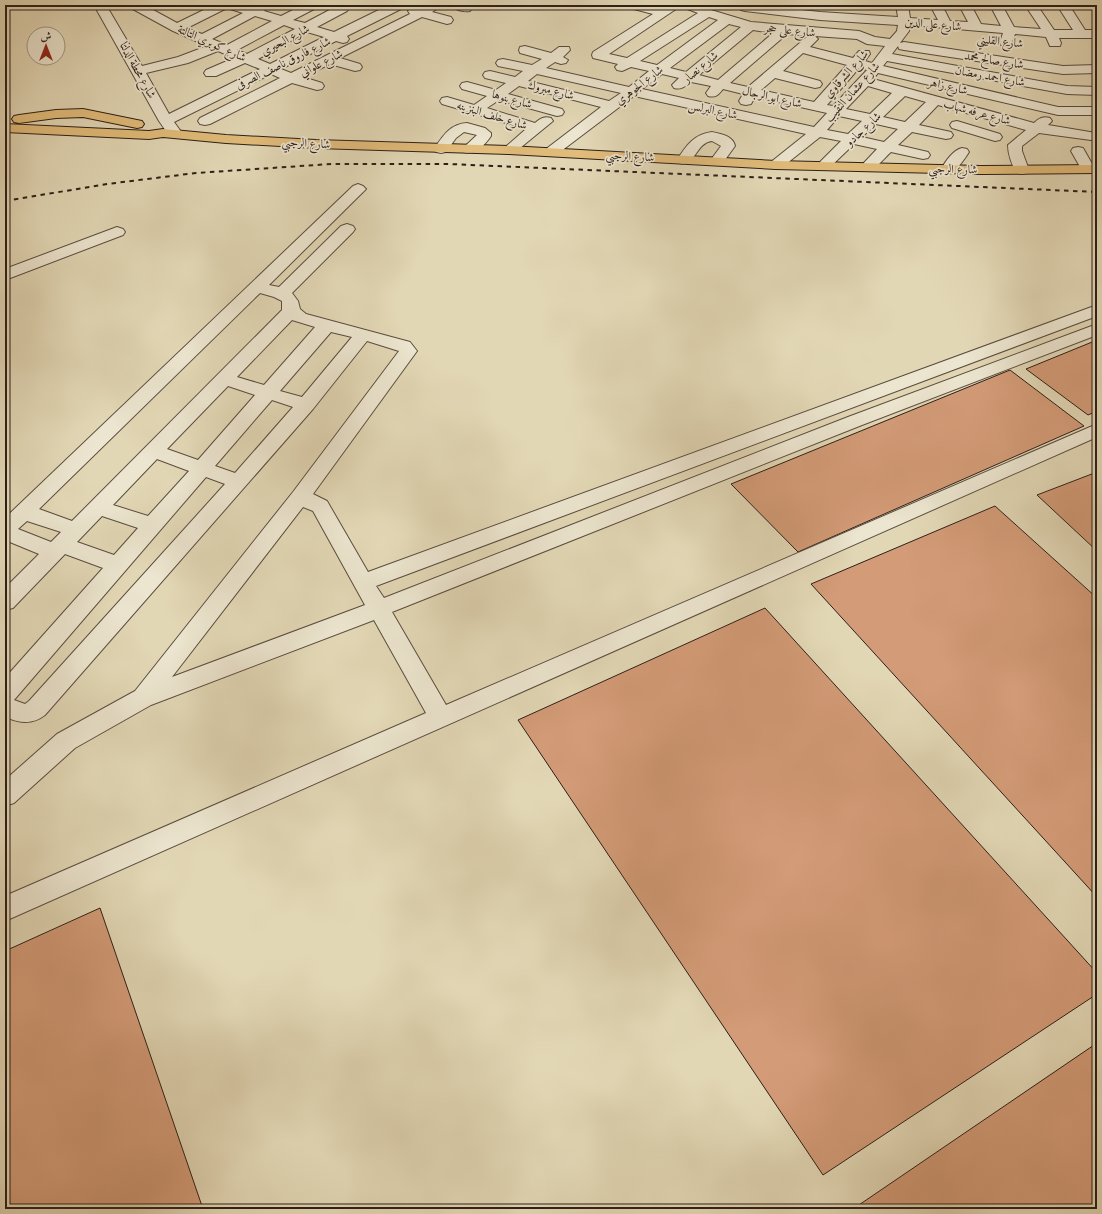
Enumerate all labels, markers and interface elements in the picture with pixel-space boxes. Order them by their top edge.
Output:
street label: شارع على الدين [904,14,962,37]
street label: شارع على حجر [761,19,816,44]
street label: شارع البحيري [258,20,314,62]
street label: شارع كوبري التالتة [174,21,249,68]
north arrow [26,26,66,66]
text: ش [41,29,52,45]
street label: شارع القليني [976,31,1024,55]
street label: شارع فاروق ناصف الصرفى [233,33,335,96]
street label: شارع محطة الدلتا [113,39,160,103]
street label: شارع علواني [297,45,347,83]
street label: شارع الشرقاوي [820,46,874,103]
street label: شارع نصار [678,47,723,90]
street label: شارع صالح محمد [963,47,1025,76]
street label: شارع عثمان النقيب [821,58,886,127]
street label: شارع الجوهري [612,62,668,111]
street label: شارع احمد رمضان [953,62,1026,93]
street label: شارع زاهر [924,73,970,101]
street label: شارع مبروك [525,77,576,106]
street label: شارع ابو الرجال [740,82,804,115]
street label: شارع بنوها [489,86,534,115]
street label: شارع عرفه شهاب [941,95,1013,132]
street label: شارع خلف البنزينه [454,97,529,136]
street label: شارع البرلس [686,97,739,126]
street label: شارع جادو [840,108,887,153]
street label: شارع الرجبي [281,134,331,156]
street label: شارع الرجبي [605,147,655,169]
street label: شارع الرجبي [928,161,978,181]

